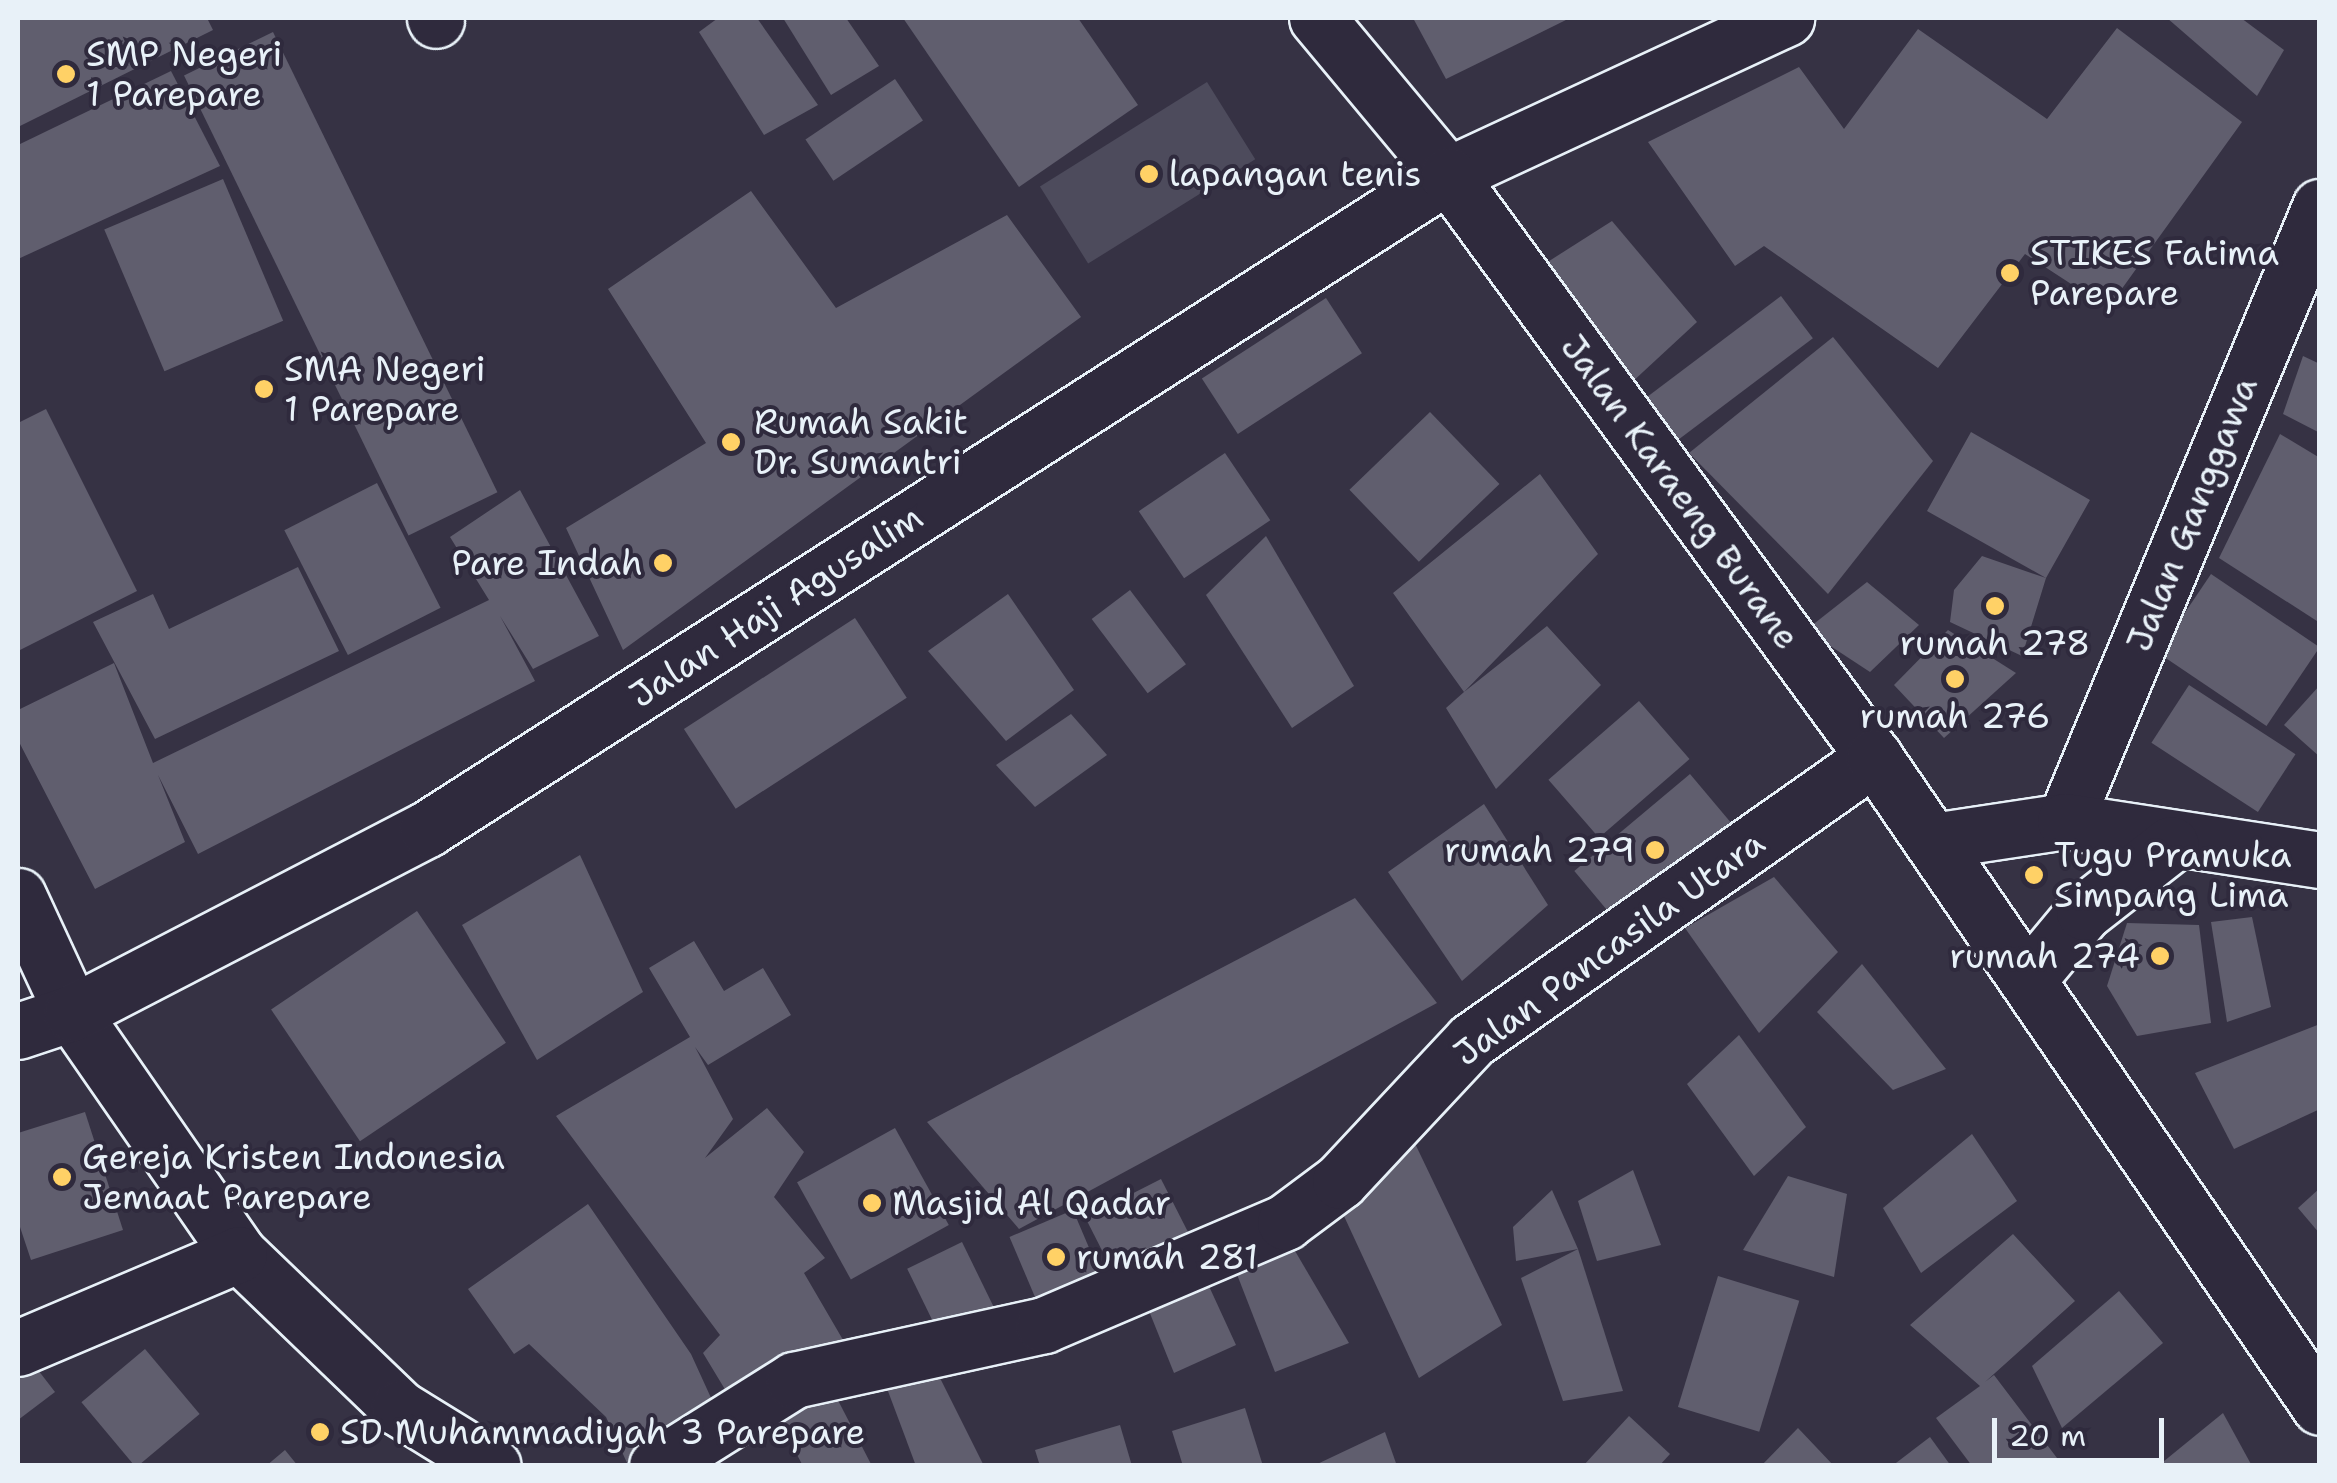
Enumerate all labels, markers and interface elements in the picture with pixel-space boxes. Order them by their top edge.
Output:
place label: SMP Negeri 1 Parepare [86,33,282,115]
marker: SMP Negeri 1 Parepare [55,63,77,85]
place label: lapangan tenis [1169,153,1422,195]
marker: lapangan tenis [1138,163,1160,185]
place label: STIKES Fatima Parepare [2030,232,2279,314]
marker: STIKES Fatima Parepare [1999,262,2021,284]
street label: Jalan Karaeng Burane [1552,327,1808,657]
place label: SMA Negeri 1 Parepare [284,348,486,430]
street label: Jalan Ganggawa [2118,371,2266,657]
marker: SMA Negeri 1 Parepare [253,378,275,400]
place label: Rumah Sakit Dr. Sumantri [754,401,968,483]
marker: Rumah Sakit Dr. Sumantri [718,429,744,455]
street label: Jalan Haji Agusalim [622,496,930,716]
place label: Pare Indah [451,542,643,584]
marker: Pare Indah [652,552,674,574]
marker: rumah 278 [1984,595,2006,617]
place label: rumah 278 [1900,622,2090,664]
marker: rumah 276 [1944,668,1966,690]
place label: rumah 276 [1860,695,2050,737]
street label: Jalan Pancasila Utara [1446,821,1772,1075]
place label: rumah 279 [1444,829,1635,871]
place label: Tugu Pramuka Simpang Lima [2054,834,2292,916]
marker: rumah 279 [1644,839,1666,861]
marker: Tugu Pramuka Simpang Lima [2023,864,2045,886]
place label: rumah 274 [1949,935,2140,977]
marker: rumah 274 [2149,945,2171,967]
place label: Gereja Kristen Indonesia Jemaat Parepare [82,1136,505,1218]
marker: Gereja Kristen Indonesia Jemaat Parepare [51,1166,73,1188]
place label: Masjid Al Qadar [892,1182,1171,1224]
marker: Masjid Al Qadar [861,1192,883,1214]
place label: rumah 281 [1076,1236,1258,1278]
marker: rumah 281 [1045,1246,1067,1268]
scale bar [1997,1398,2170,1460]
place label: SD Muhammadiyah 3 Parepare [340,1411,865,1453]
text: 20 m [2009,1415,2086,1456]
marker: SD Muhammadiyah 3 Parepare [309,1421,331,1443]

